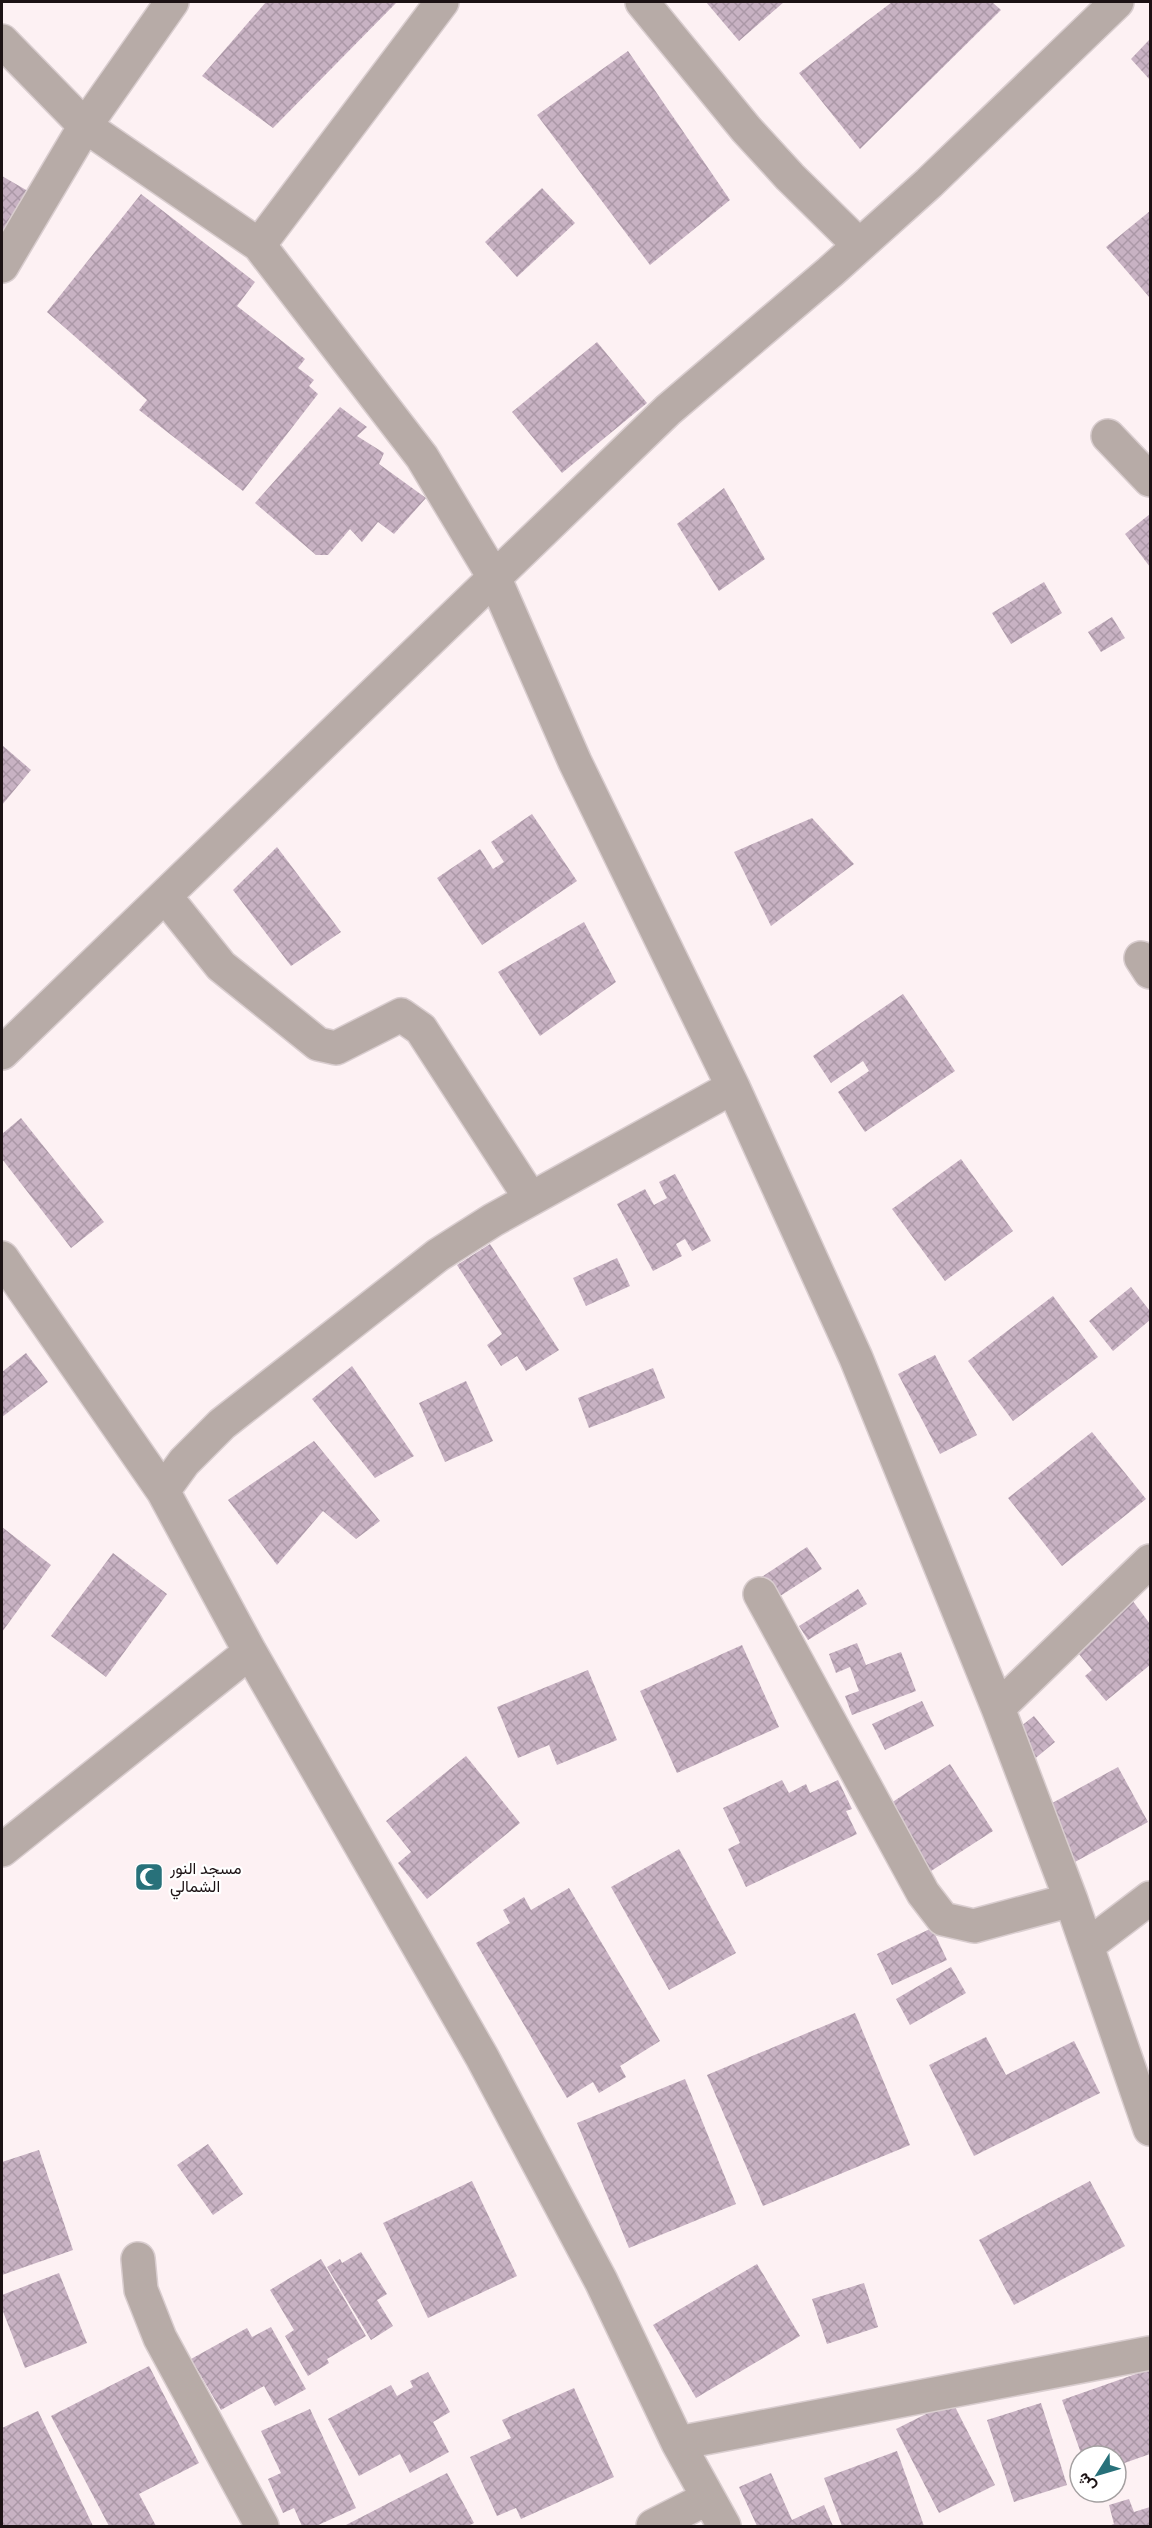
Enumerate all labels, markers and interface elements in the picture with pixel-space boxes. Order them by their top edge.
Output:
place label: مسجد النور الشمالي [169,1858,241,1900]
mosque icon: مسجد النور الشمالي [133,1861,165,1893]
north arrow [1068,2444,1128,2504]
text: ش [1072,2469,1100,2497]

